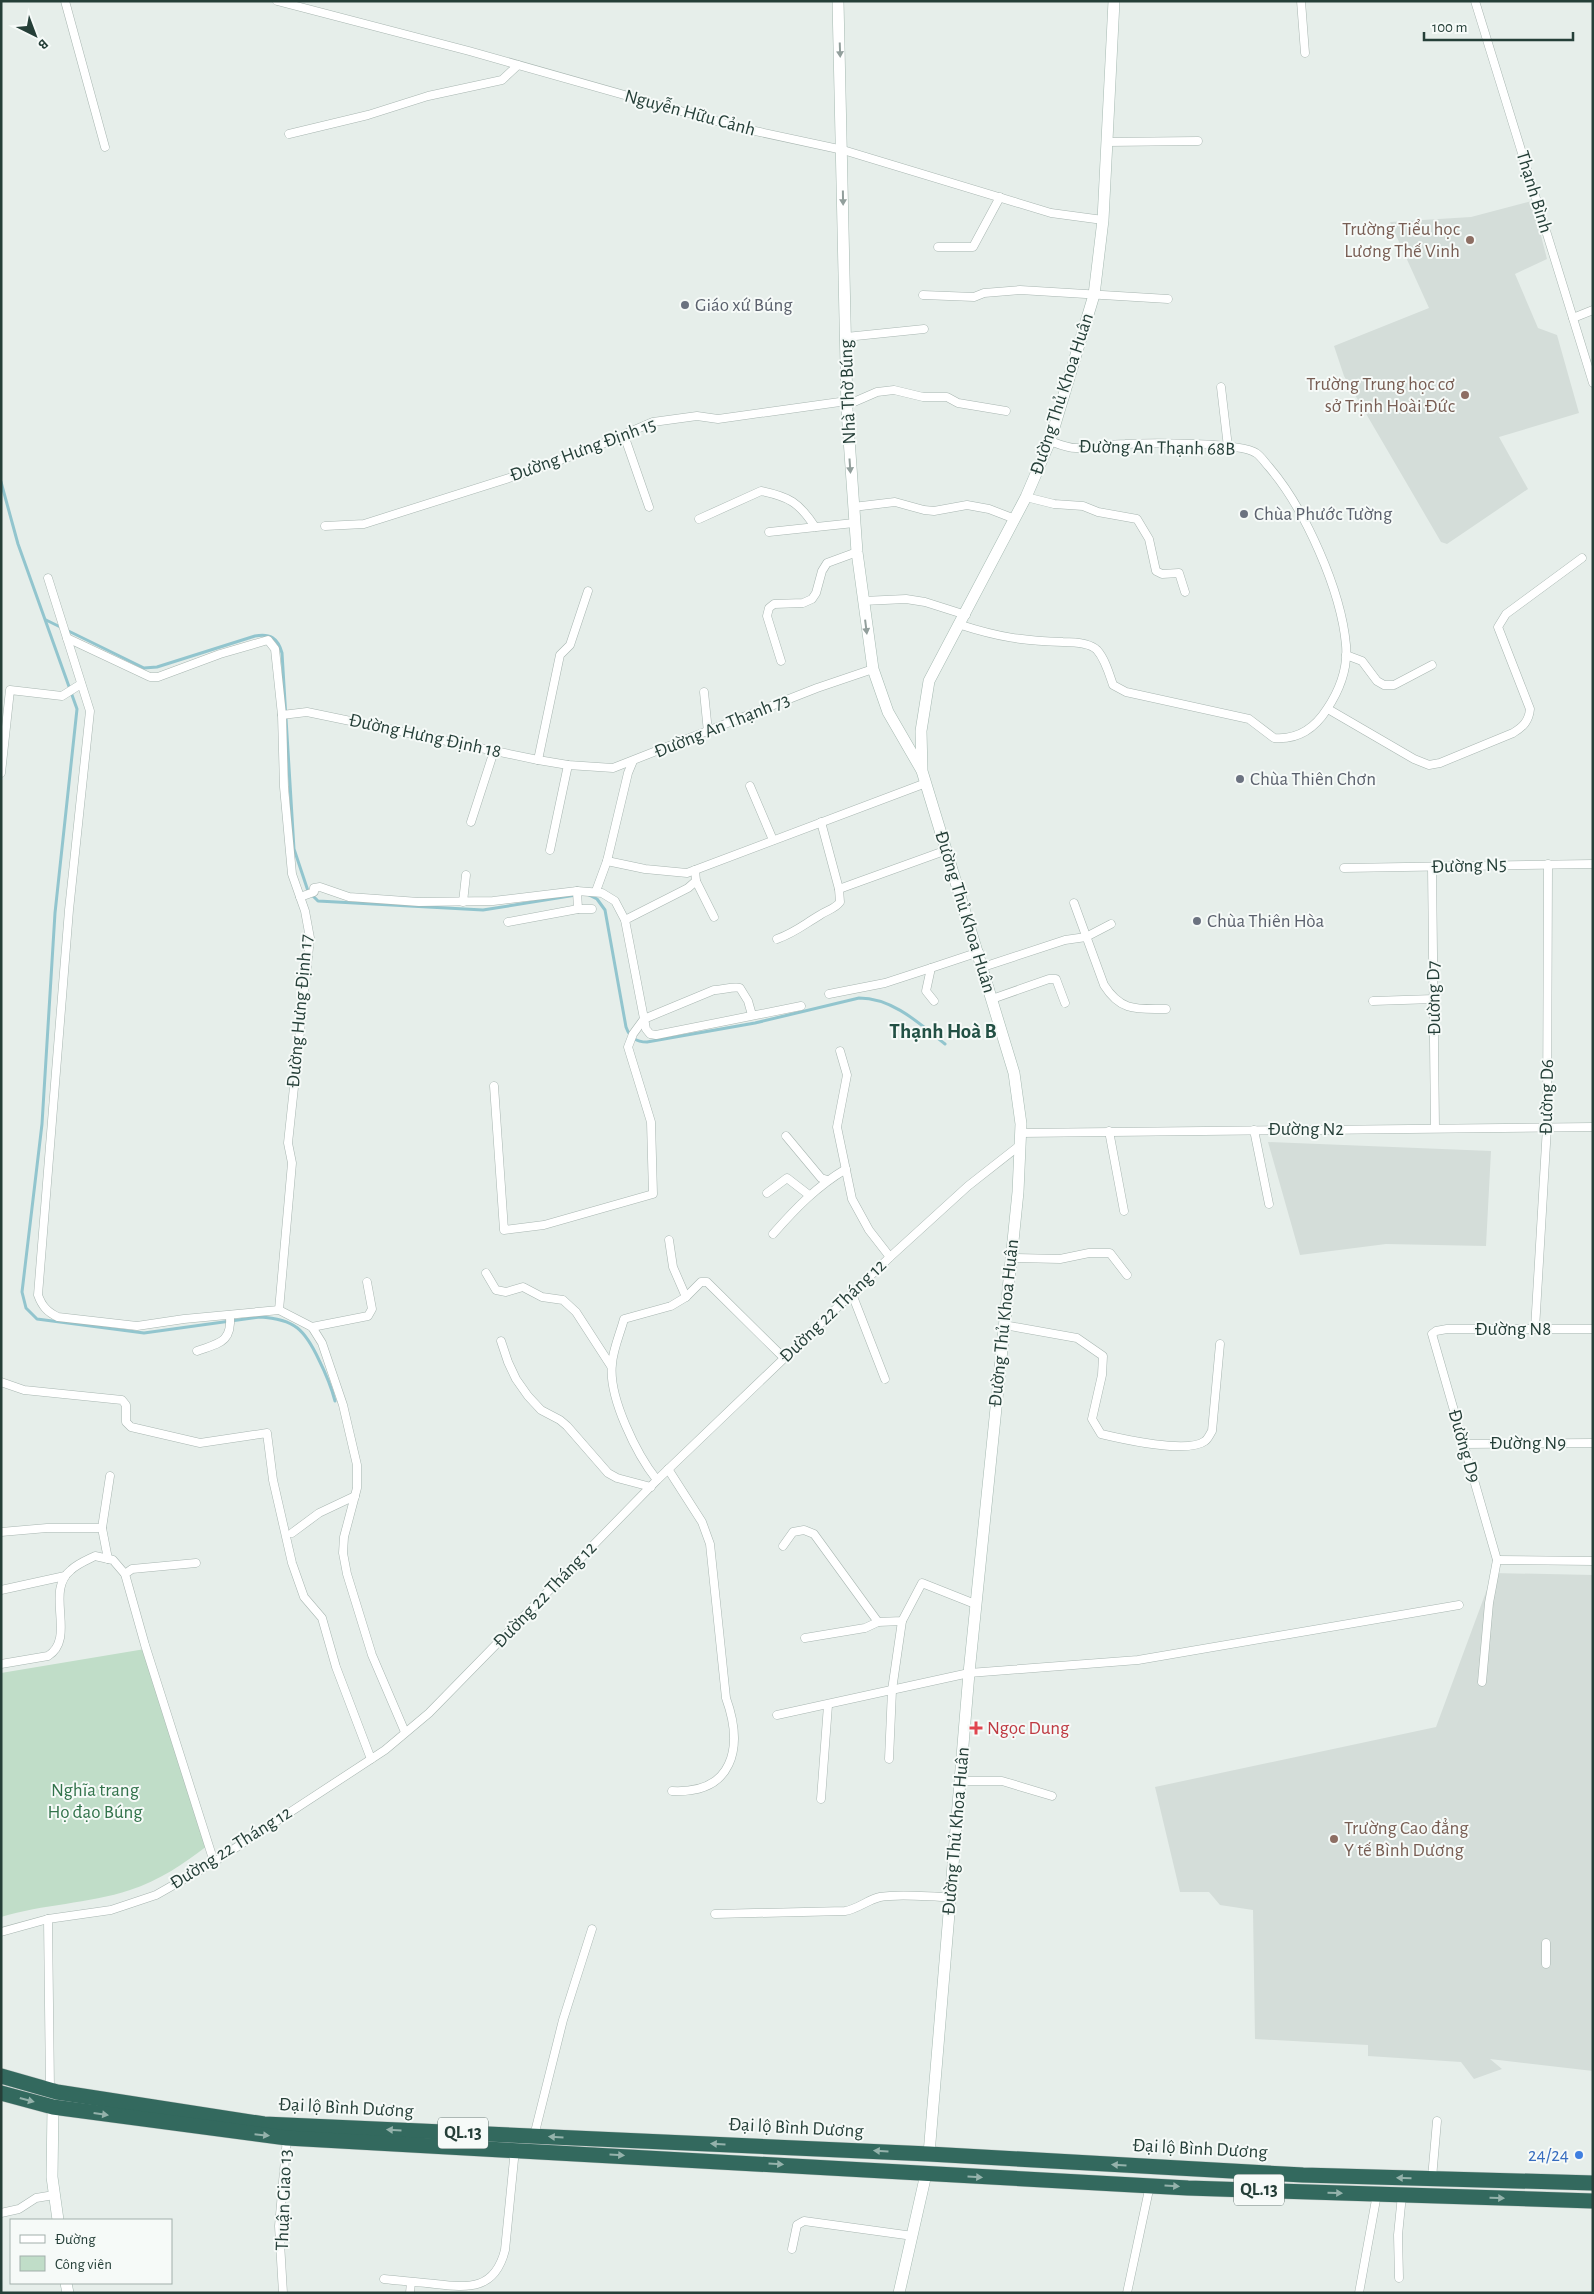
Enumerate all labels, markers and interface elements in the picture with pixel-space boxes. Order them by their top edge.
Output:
north arrow [10,10,60,60]
scale bar [1424,10,1573,42]
text: 100 m [1432,20,1467,35]
text: B [35,36,51,52]
one-way arrow [836,42,844,58]
street label: Nguyễn Hữu Cảnh [622,85,758,140]
street label: Thạnh Bình [1513,149,1555,235]
one-way arrow [839,191,847,207]
place label: Trường Tiểu học Lương Thế Vinh [1342,219,1460,261]
marker: Trường Tiểu học Lương Thế Vinh [1464,234,1476,246]
place label: Giáo xứ Búng [695,296,793,315]
marker: Giáo xứ Búng [679,299,691,311]
street label: Đường Thủ Khoa Huân [1027,311,1097,477]
street label: Nhà Thờ Búng [837,338,859,445]
place label: Trường Trung học cơ sở Trịnh Hoài Đức [1306,375,1455,416]
marker: Trường Trung học cơ sở Trịnh Hoài Đức [1459,389,1471,401]
street label: Đường Hưng Định 15 [507,415,659,485]
street label: Đường An Thạnh 68B [1079,437,1235,459]
one-way arrow [847,458,855,474]
place label: Chùa Phước Tường [1254,505,1393,524]
marker: Chùa Phước Tường [1238,508,1250,520]
one-way arrow [862,620,870,636]
street label: Đường An Thạnh 73 [652,690,792,762]
street label: Đường Hưng Định 18 [347,711,503,761]
place label: Chùa Thiên Chơn [1250,770,1376,789]
marker: Chùa Thiên Chơn [1234,773,1246,785]
street label: Đường Thủ Khoa Huân [931,829,999,995]
street label: Đường N5 [1431,855,1507,877]
place label: Chùa Thiên Hòa [1207,912,1325,931]
marker: Chùa Thiên Hòa [1191,915,1203,927]
street label: Đường Hưng Định 17 [284,933,316,1089]
street label: Đường D7 [1424,960,1444,1035]
district label: Thạnh Hoà B [889,1021,997,1042]
street label: Đường D6 [1537,1059,1557,1135]
street label: Đường N2 [1268,1120,1344,1139]
street label: Đường Thủ Khoa Huân [986,1238,1022,1408]
street label: Đường 22 Tháng 12 [776,1255,890,1366]
street label: Đường N8 [1475,1320,1551,1339]
street label: Đường D9 [1444,1407,1484,1485]
street label: Đường N9 [1490,1434,1566,1453]
street label: Đường 22 Tháng 12 [490,1538,601,1652]
place label: Ngọc Dung [987,1719,1070,1738]
marker: Ngọc Dung [969,1721,983,1735]
street label: Đường Thủ Khoa Huân [939,1746,973,1916]
park label: Nghĩa trang Họ đạo Búng [48,1781,143,1822]
street label: Đường 22 Tháng 12 [167,1803,296,1893]
place label: Trường Cao đẳng Y tế Bình Dương [1344,1818,1469,1860]
marker: Trường Cao đẳng Y tế Bình Dương [1328,1833,1340,1845]
street label: Đại lộ Bình Dương [278,2095,415,2121]
one-way arrow [19,2096,35,2104]
one-way arrow [93,2110,109,2118]
street label: Đại lộ Bình Dương [728,2115,865,2141]
road number: QL.13 [438,2118,488,2148]
one-way arrow [385,2125,401,2133]
one-way arrow [254,2131,270,2139]
one-way arrow [548,2133,564,2141]
street label: Đại lộ Bình Dương [1132,2136,1269,2162]
one-way arrow [710,2140,726,2148]
place label: 24/24 [1528,2146,1569,2165]
one-way arrow [872,2147,888,2155]
street label: Thuận Giao 13 [273,2149,295,2251]
marker: 24/24 [1573,2149,1585,2161]
one-way arrow [609,2152,625,2160]
one-way arrow [768,2160,784,2168]
one-way arrow [1111,2160,1127,2168]
one-way arrow [967,2173,983,2181]
one-way arrow [1396,2173,1412,2181]
road number: QL.13 [1234,2174,1284,2206]
one-way arrow [1165,2183,1181,2191]
one-way arrow [1327,2189,1343,2197]
one-way arrow [1489,2194,1505,2202]
legend [10,2219,172,2284]
text: Đường [55,2232,96,2247]
text: Công viên [55,2257,112,2272]

